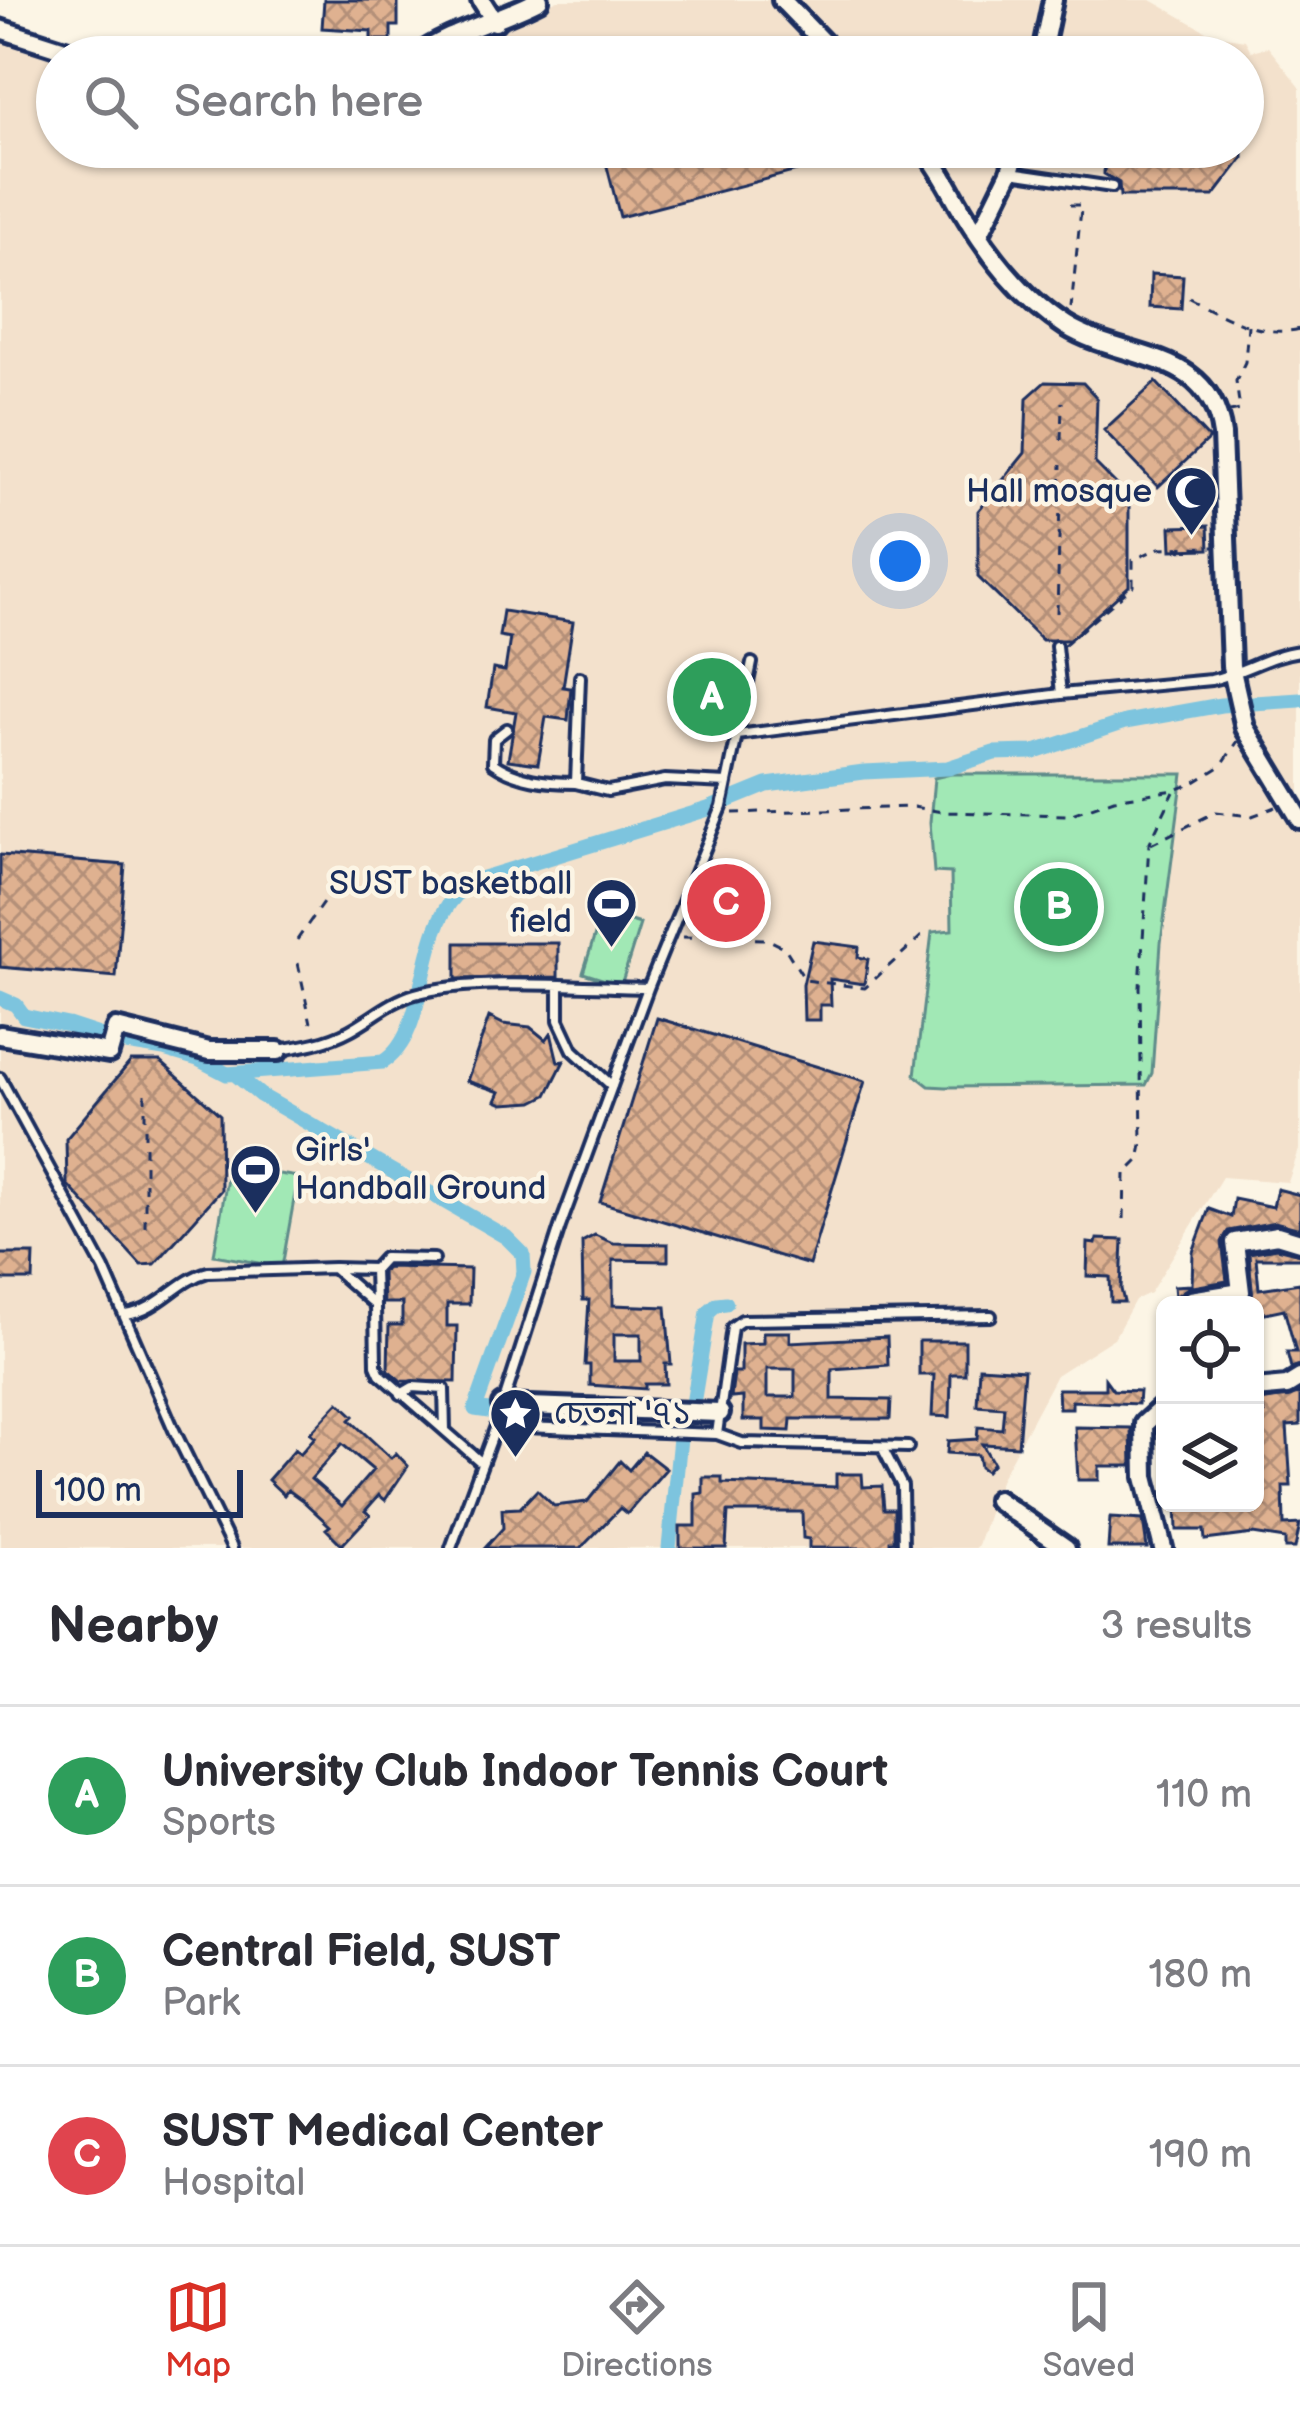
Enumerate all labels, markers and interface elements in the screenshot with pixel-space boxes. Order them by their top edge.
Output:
search box [36,36,1264,168]
icon: search [78,69,144,135]
text: Search here [174,75,423,130]
mosque icon: Hall mosque [1163,464,1219,538]
place label: Hall mosque [966,472,1152,512]
your location [870,531,930,591]
pin: A [673,652,751,742]
pin: C [687,858,765,948]
pin: B [1020,862,1098,952]
place label: SUST basketball field [329,864,572,942]
sports icon: SUST basketball field [583,875,639,949]
place label: Girls' Handball Ground [295,1131,547,1209]
sports icon: Girls' Handball Ground [228,1142,284,1216]
map controls [1156,1296,1264,1512]
button: locate [1156,1296,1264,1404]
place icon: চেতনা '৭১ [487,1386,543,1460]
place label: চেতনা '৭১ [554,1394,691,1434]
button: layers [1156,1404,1264,1512]
scale bar [36,1464,243,1517]
text: 100 m [54,1471,142,1511]
text: Nearby [48,1596,219,1657]
text: 3 results [1100,1603,1252,1650]
text: University Club Indoor Tennis Court [162,1745,888,1800]
text: A [75,1772,99,1819]
text: 110 m [1156,1772,1252,1819]
text: Sports [162,1800,276,1847]
text: Central Field, SUST [162,1925,560,1980]
text: B [73,1952,101,1999]
text: 180 m [1148,1952,1252,1999]
text: Park [162,1980,240,2027]
text: SUST Medical Center [162,2105,603,2160]
text: C [73,2132,101,2179]
text: 190 m [1149,2132,1252,2179]
text: Hospital [162,2160,305,2207]
tab: Map [165,2274,231,2386]
tab: Directions [561,2274,713,2386]
tab: Saved [1042,2274,1135,2386]

